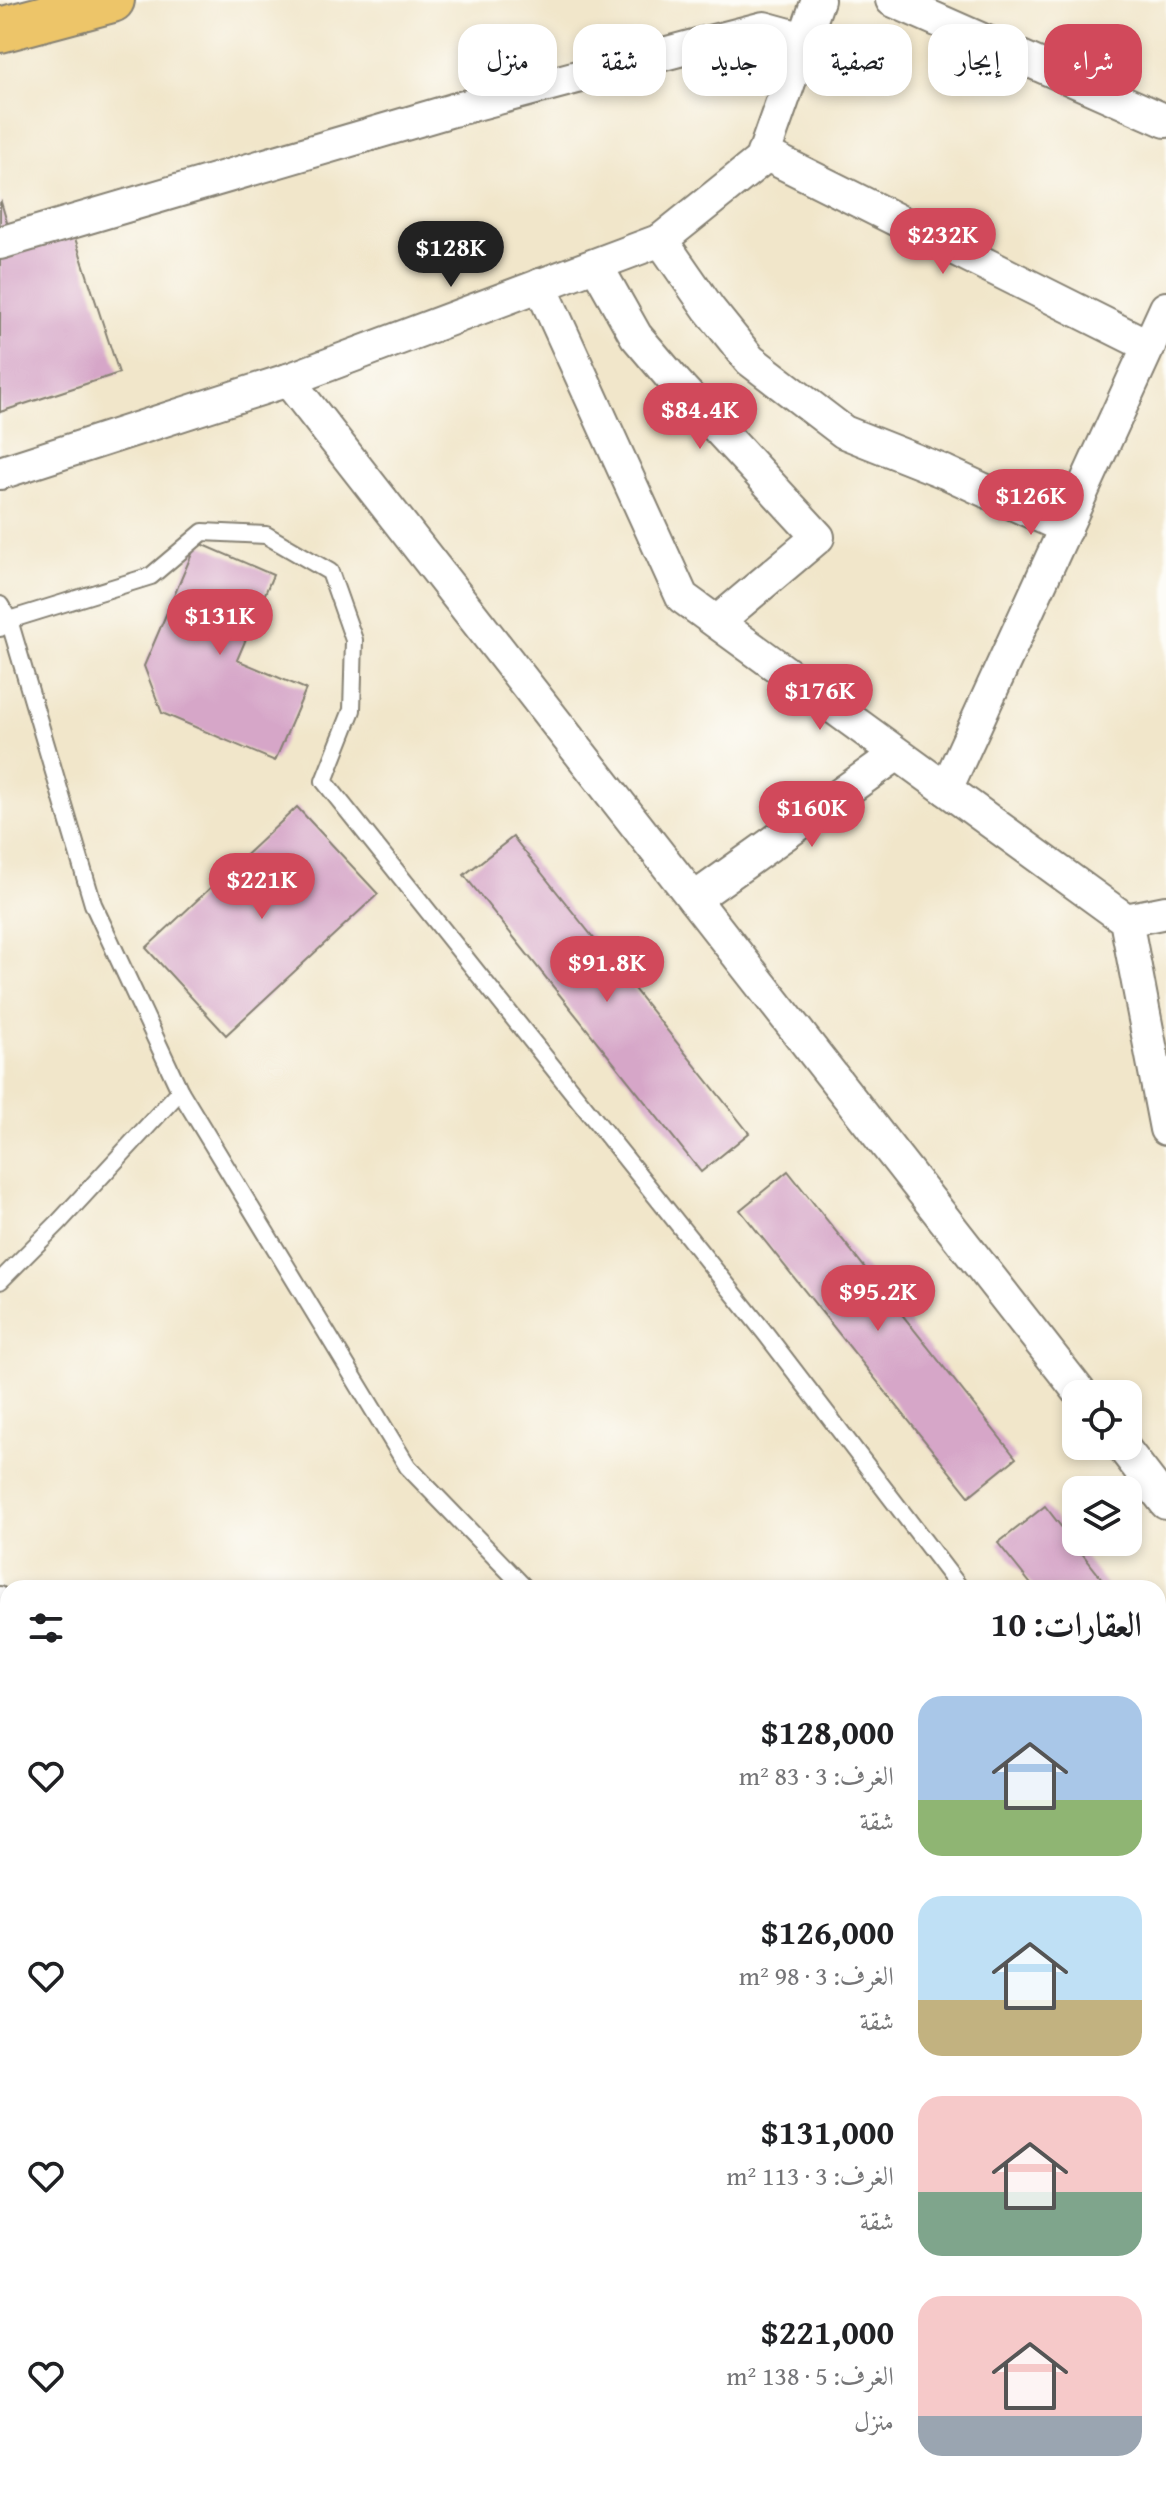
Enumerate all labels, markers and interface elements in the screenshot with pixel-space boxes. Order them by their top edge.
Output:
chip: منزل [458,24,557,96]
chip: شقة [573,24,666,96]
chip: جديد [682,24,787,96]
chip: تصفية [803,24,912,96]
chip: إيجار [928,24,1028,96]
chip: شراء [1044,24,1142,96]
pin: $232K [887,208,999,276]
text: $232K [908,214,978,253]
pin: $128K [395,221,507,289]
text: $128K [416,227,486,266]
pin: $84.4K [635,383,765,451]
text: $84.4K [661,389,739,428]
pin: $126K [975,469,1087,537]
text: $126K [996,475,1066,514]
pin: $131K [164,589,276,657]
text: $131K [185,595,255,634]
pin: $176K [764,664,876,732]
text: $176K [785,670,855,709]
pin: $160K [756,781,868,849]
text: $160K [777,787,847,826]
pin: $221K [206,853,318,921]
text: $221K [227,859,297,898]
pin: $91.8K [542,936,672,1004]
text: $91.8K [568,942,646,981]
pin: $95.2K [813,1265,943,1333]
text: $95.2K [839,1271,917,1310]
map controls [1062,1380,1142,1556]
button: locate [1062,1380,1142,1460]
button: layers [1062,1476,1142,1556]
text: العقارات: 10 [991,1599,1142,1648]
icon: filters [24,1606,68,1650]
text: $128,000 [761,1707,894,1756]
icon: home [982,1728,1078,1824]
icon: heart [24,1754,68,1798]
text: الغرف: 3 · 83 m² [739,1756,894,1795]
text: شقة [860,1801,894,1840]
text: $126,000 [761,1907,894,1956]
icon: home [982,1928,1078,2024]
icon: heart [24,1954,68,1998]
text: الغرف: 3 · 98 m² [739,1956,894,1995]
text: شقة [860,2001,894,2040]
text: $131,000 [761,2107,894,2156]
icon: home [982,2128,1078,2224]
icon: heart [24,2154,68,2198]
text: الغرف: 3 · 113 m² [726,2156,894,2195]
text: شقة [860,2201,894,2240]
text: $221,000 [761,2307,894,2356]
icon: home [982,2328,1078,2424]
icon: heart [24,2354,68,2398]
text: الغرف: 5 · 138 m² [726,2356,894,2395]
text: منزل [854,2401,894,2440]

